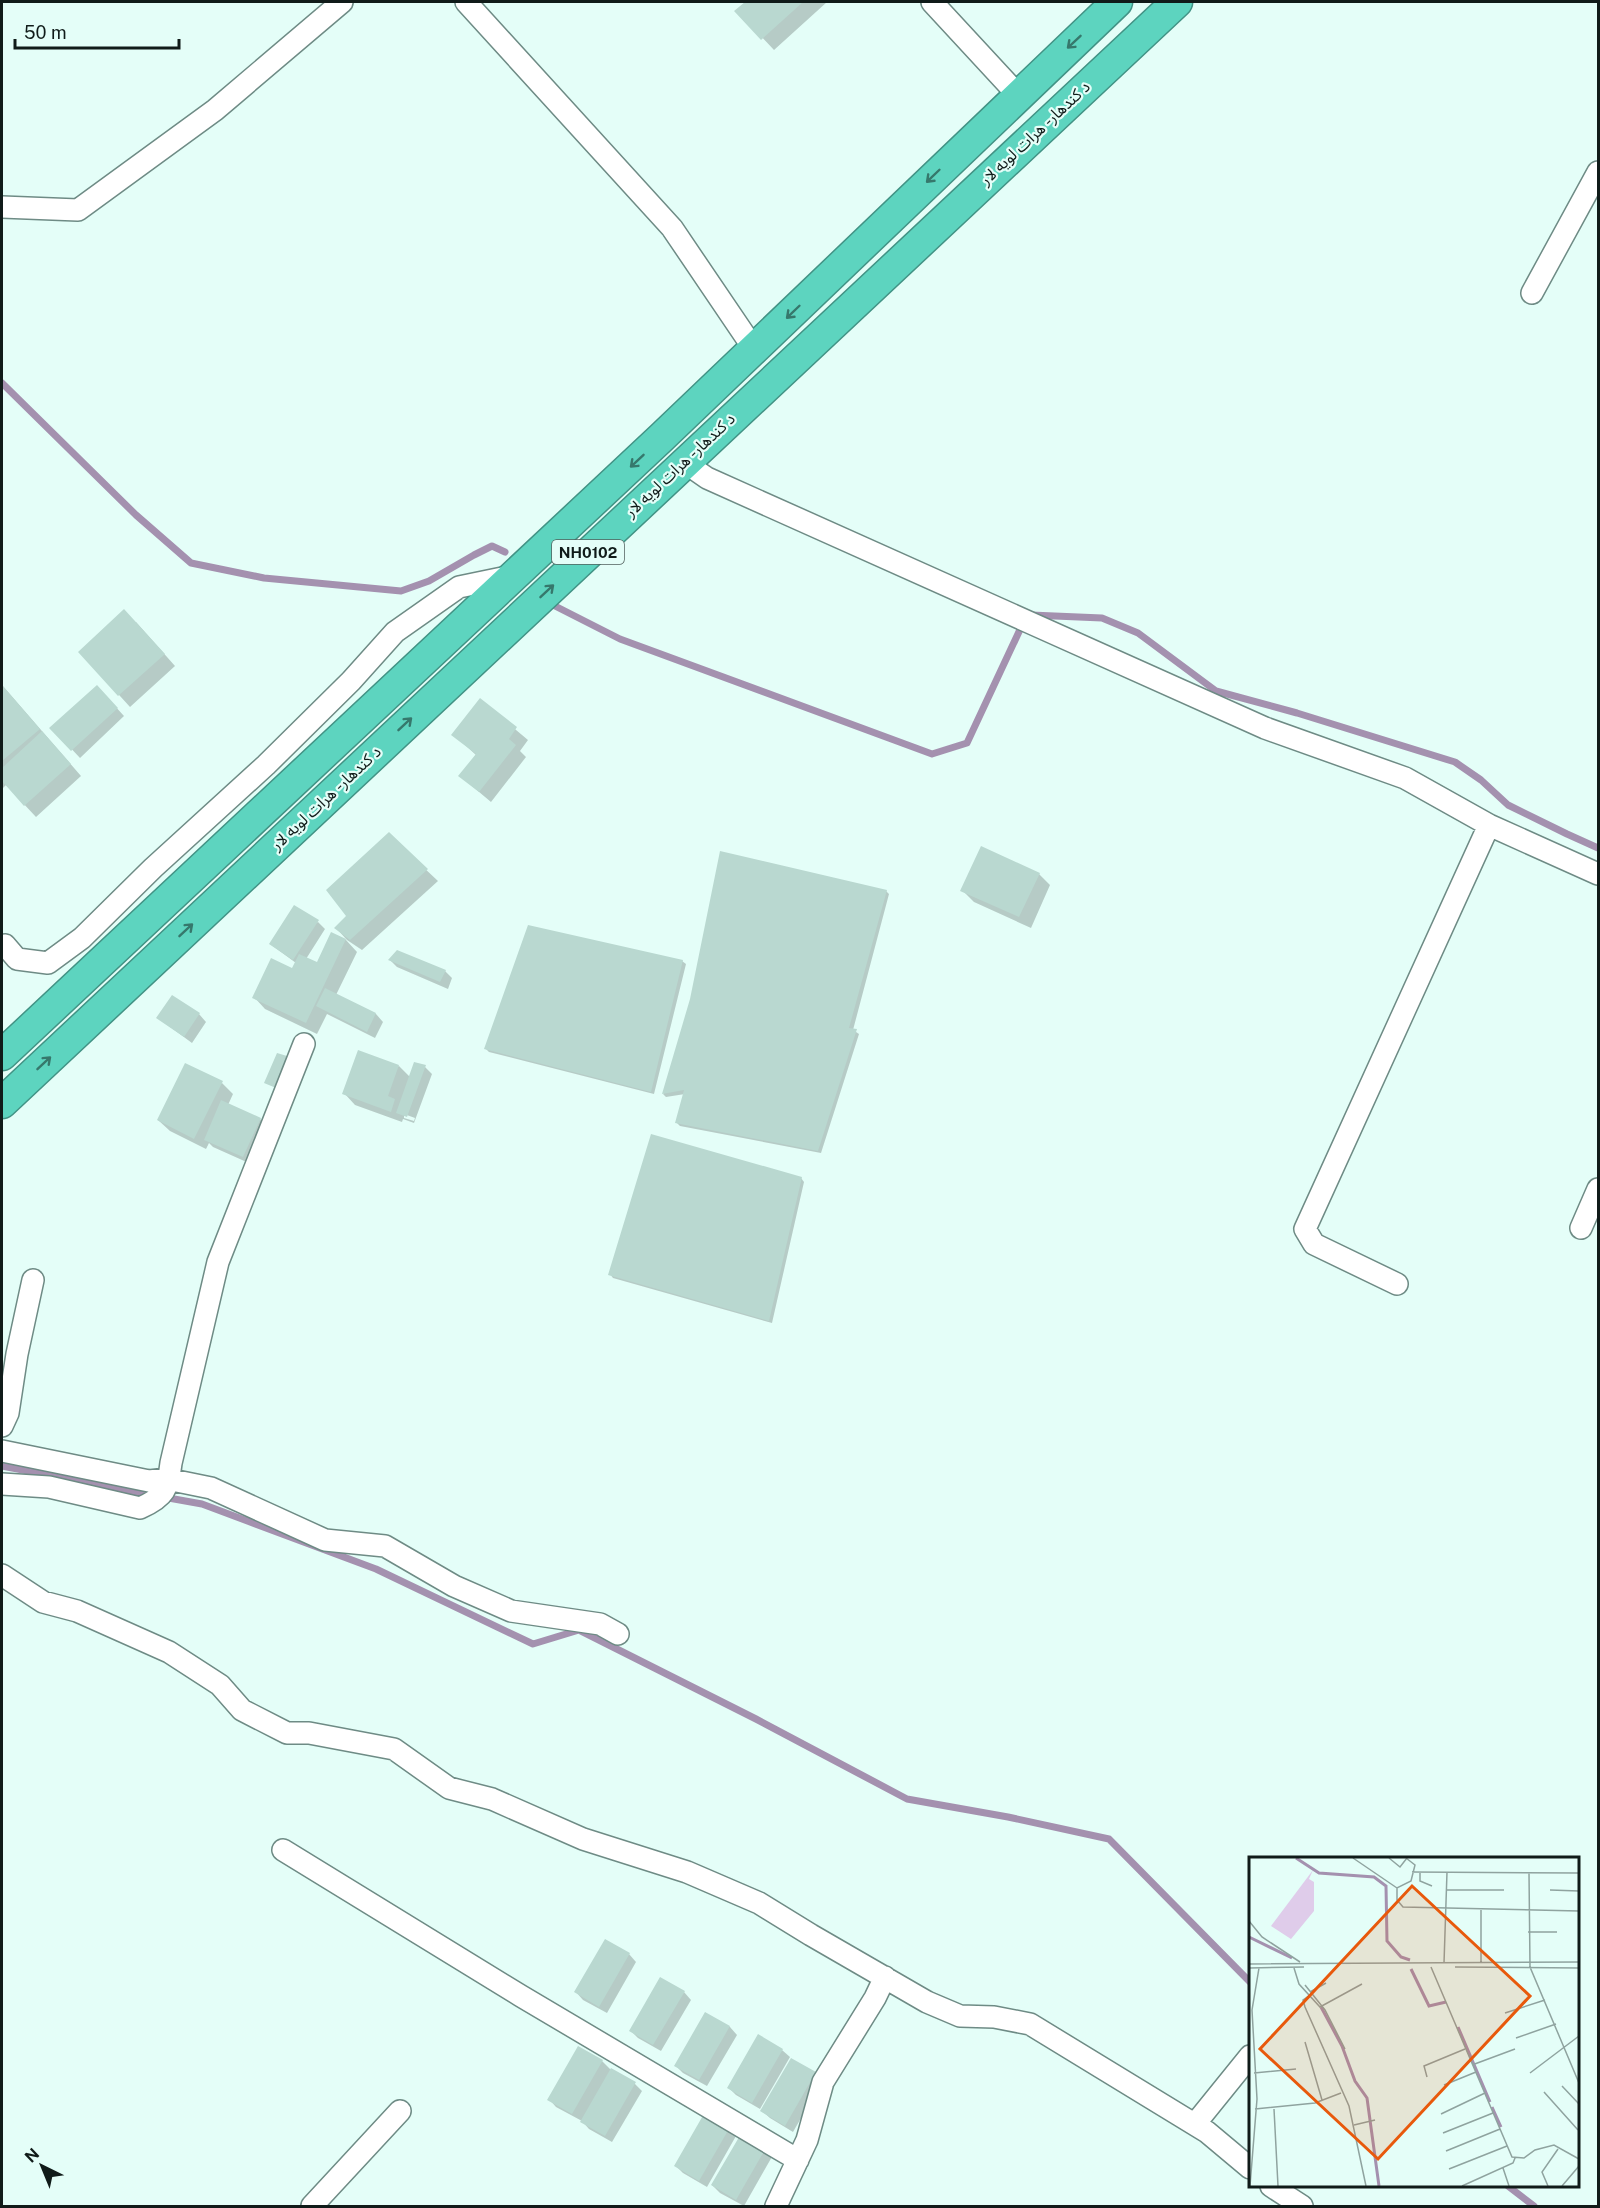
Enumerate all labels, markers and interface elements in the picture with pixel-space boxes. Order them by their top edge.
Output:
scale bar [15,12,178,50]
text: 50 m [24,22,67,43]
one-way arrow [1067,34,1082,49]
street label: د کندهار - هرات لويه لار [975,77,1094,189]
one-way arrow [926,169,941,184]
one-way arrow [785,304,800,319]
street label: د کندهار - هرات لويه لار [620,409,739,521]
one-way arrow [629,454,644,468]
road number: NH0102 [552,540,624,564]
one-way arrow [539,584,554,598]
one-way arrow [397,717,412,731]
street label: د کندهار - هرات لويه لار [266,742,385,854]
one-way arrow [179,923,194,937]
one-way arrow [36,1056,51,1070]
inset map [1249,1857,1579,2187]
north arrow [12,2136,72,2196]
text: N [21,2144,43,2167]

